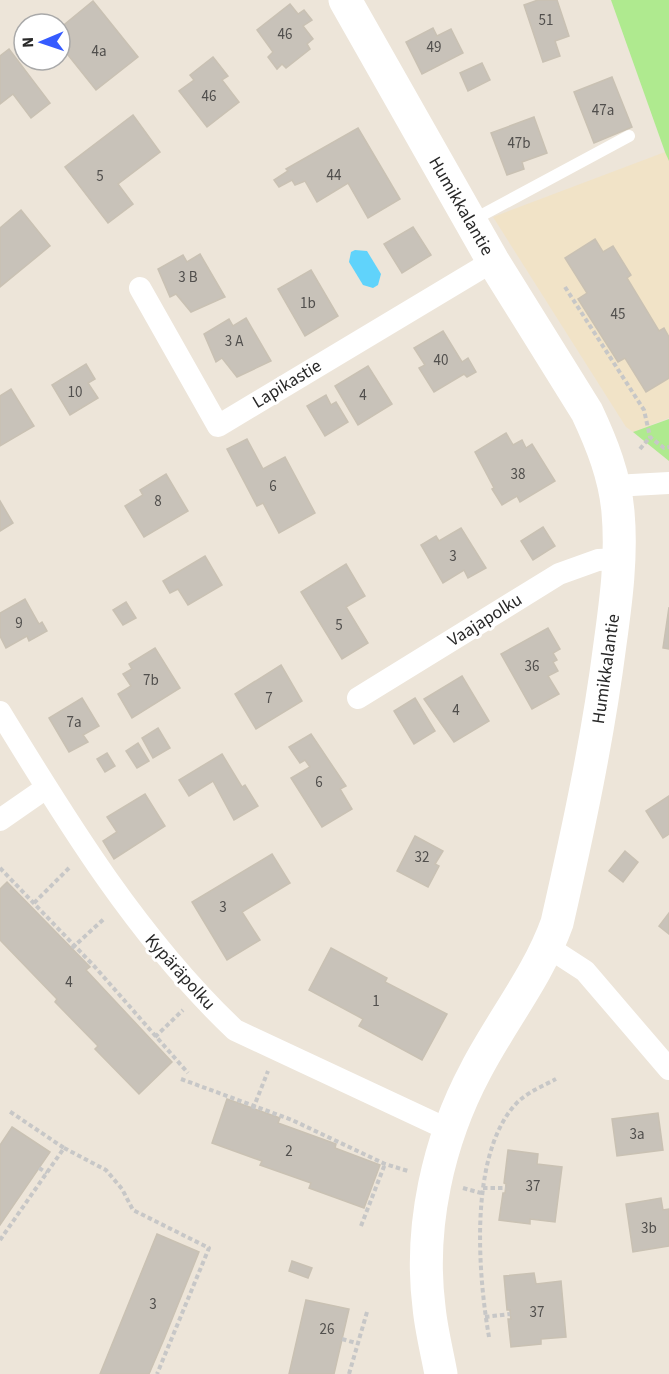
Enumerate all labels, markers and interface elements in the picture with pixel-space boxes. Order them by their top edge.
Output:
house number: 51 [539,10,553,31]
north arrow [12,12,72,72]
house number: 46 [278,24,292,45]
text: N [17,37,39,48]
house number: 49 [427,37,441,58]
house number: 4a [91,41,107,62]
house number: 46 [202,86,216,107]
house number: 47a [592,100,614,121]
house number: 47b [507,133,531,154]
street label: Humikkalantie [423,152,499,260]
house number: 44 [327,165,342,186]
house number: 5 [96,166,104,187]
house number: 3 B [178,267,198,288]
house number: 1b [300,293,316,314]
house number: 45 [611,304,625,325]
house number: 3 A [225,331,244,352]
house number: 40 [434,350,448,371]
street label: Lapikastie [248,354,326,414]
house number: 10 [68,382,82,403]
house number: 4 [359,385,367,406]
house number: 38 [511,464,525,485]
house number: 6 [269,476,277,497]
house number: 8 [154,491,162,512]
house number: 3 [449,546,457,567]
street label: Vaajapolku [443,587,527,653]
street label: Humikkalantie [586,612,626,725]
house number: 9 [15,613,23,634]
house number: 5 [335,615,343,636]
house number: 36 [525,656,539,677]
house number: 7b [143,670,159,691]
house number: 7 [265,688,273,709]
house number: 4 [452,700,460,721]
house number: 7a [66,712,82,733]
house number: 6 [315,772,323,793]
house number: 32 [415,847,429,868]
house number: 3 [219,897,227,918]
street label: Kypäräpolku [139,928,221,1016]
house number: 4 [65,972,73,993]
house number: 1 [372,991,380,1012]
house number: 3a [629,1124,645,1145]
house number: 2 [285,1141,293,1162]
house number: 37 [526,1176,540,1197]
house number: 3b [641,1218,657,1239]
house number: 3 [149,1294,157,1315]
house number: 37 [530,1302,544,1323]
house number: 26 [320,1319,334,1340]

